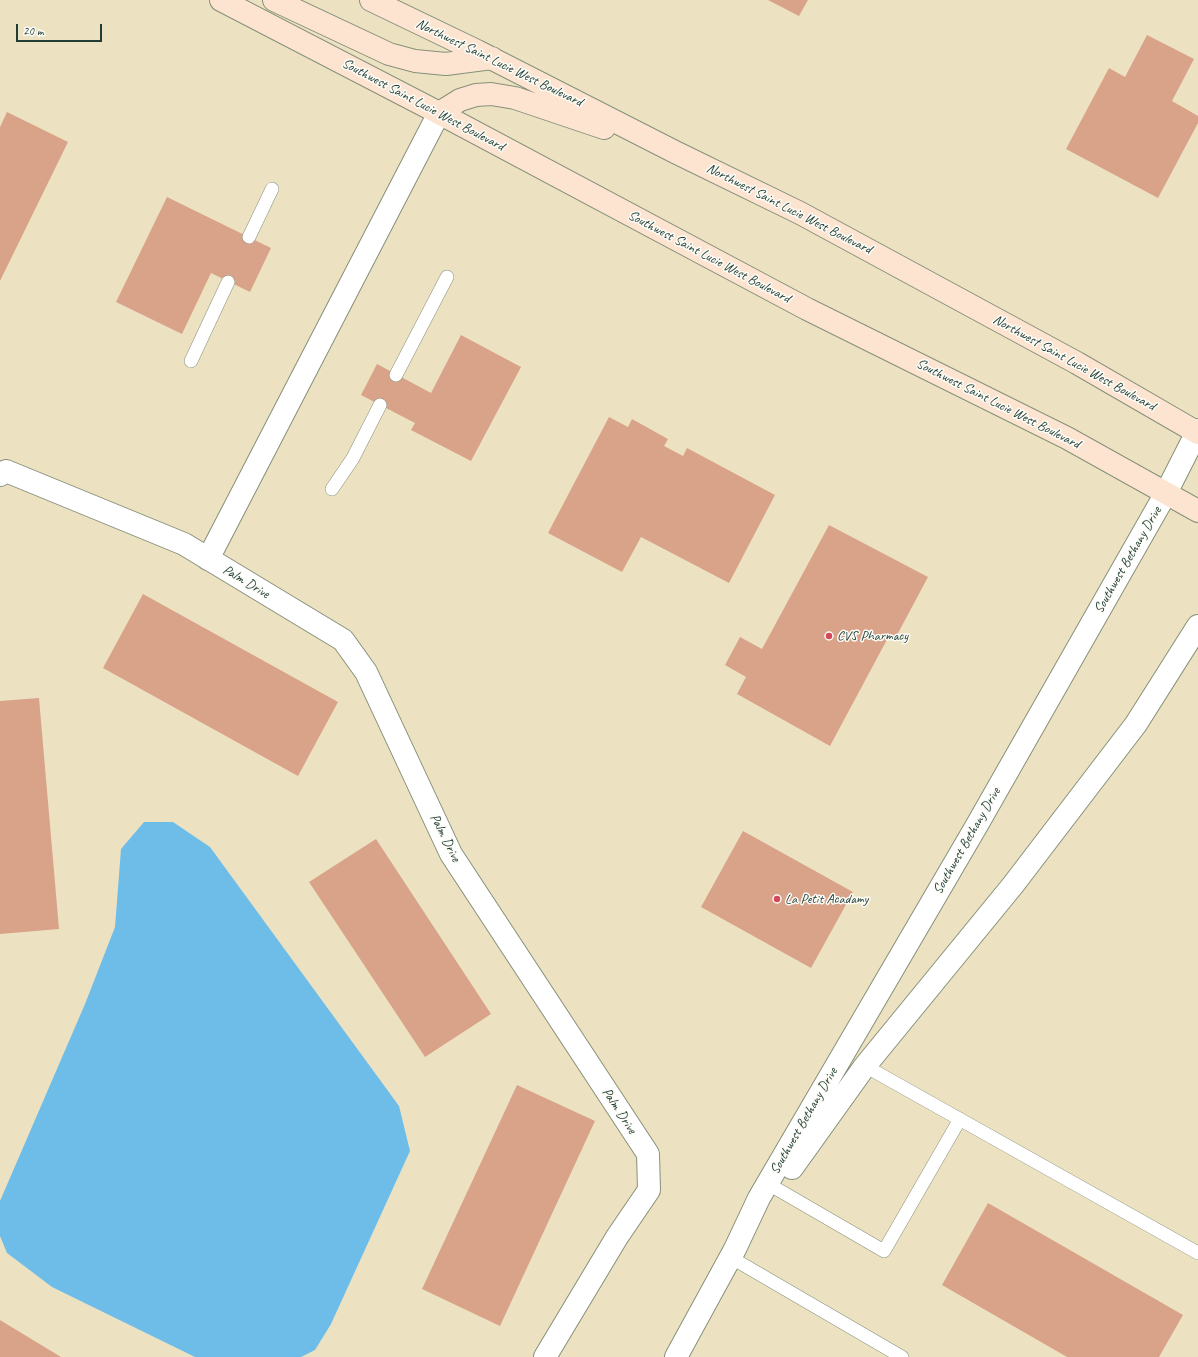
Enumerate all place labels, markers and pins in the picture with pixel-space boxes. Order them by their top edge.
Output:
place label: CVS Pharmacy [837,628,908,644]
marker: CVS Pharmacy [824,631,834,641]
place label: La Petit Acadamy [785,891,868,907]
marker: La Petit Acadamy [772,894,782,904]

